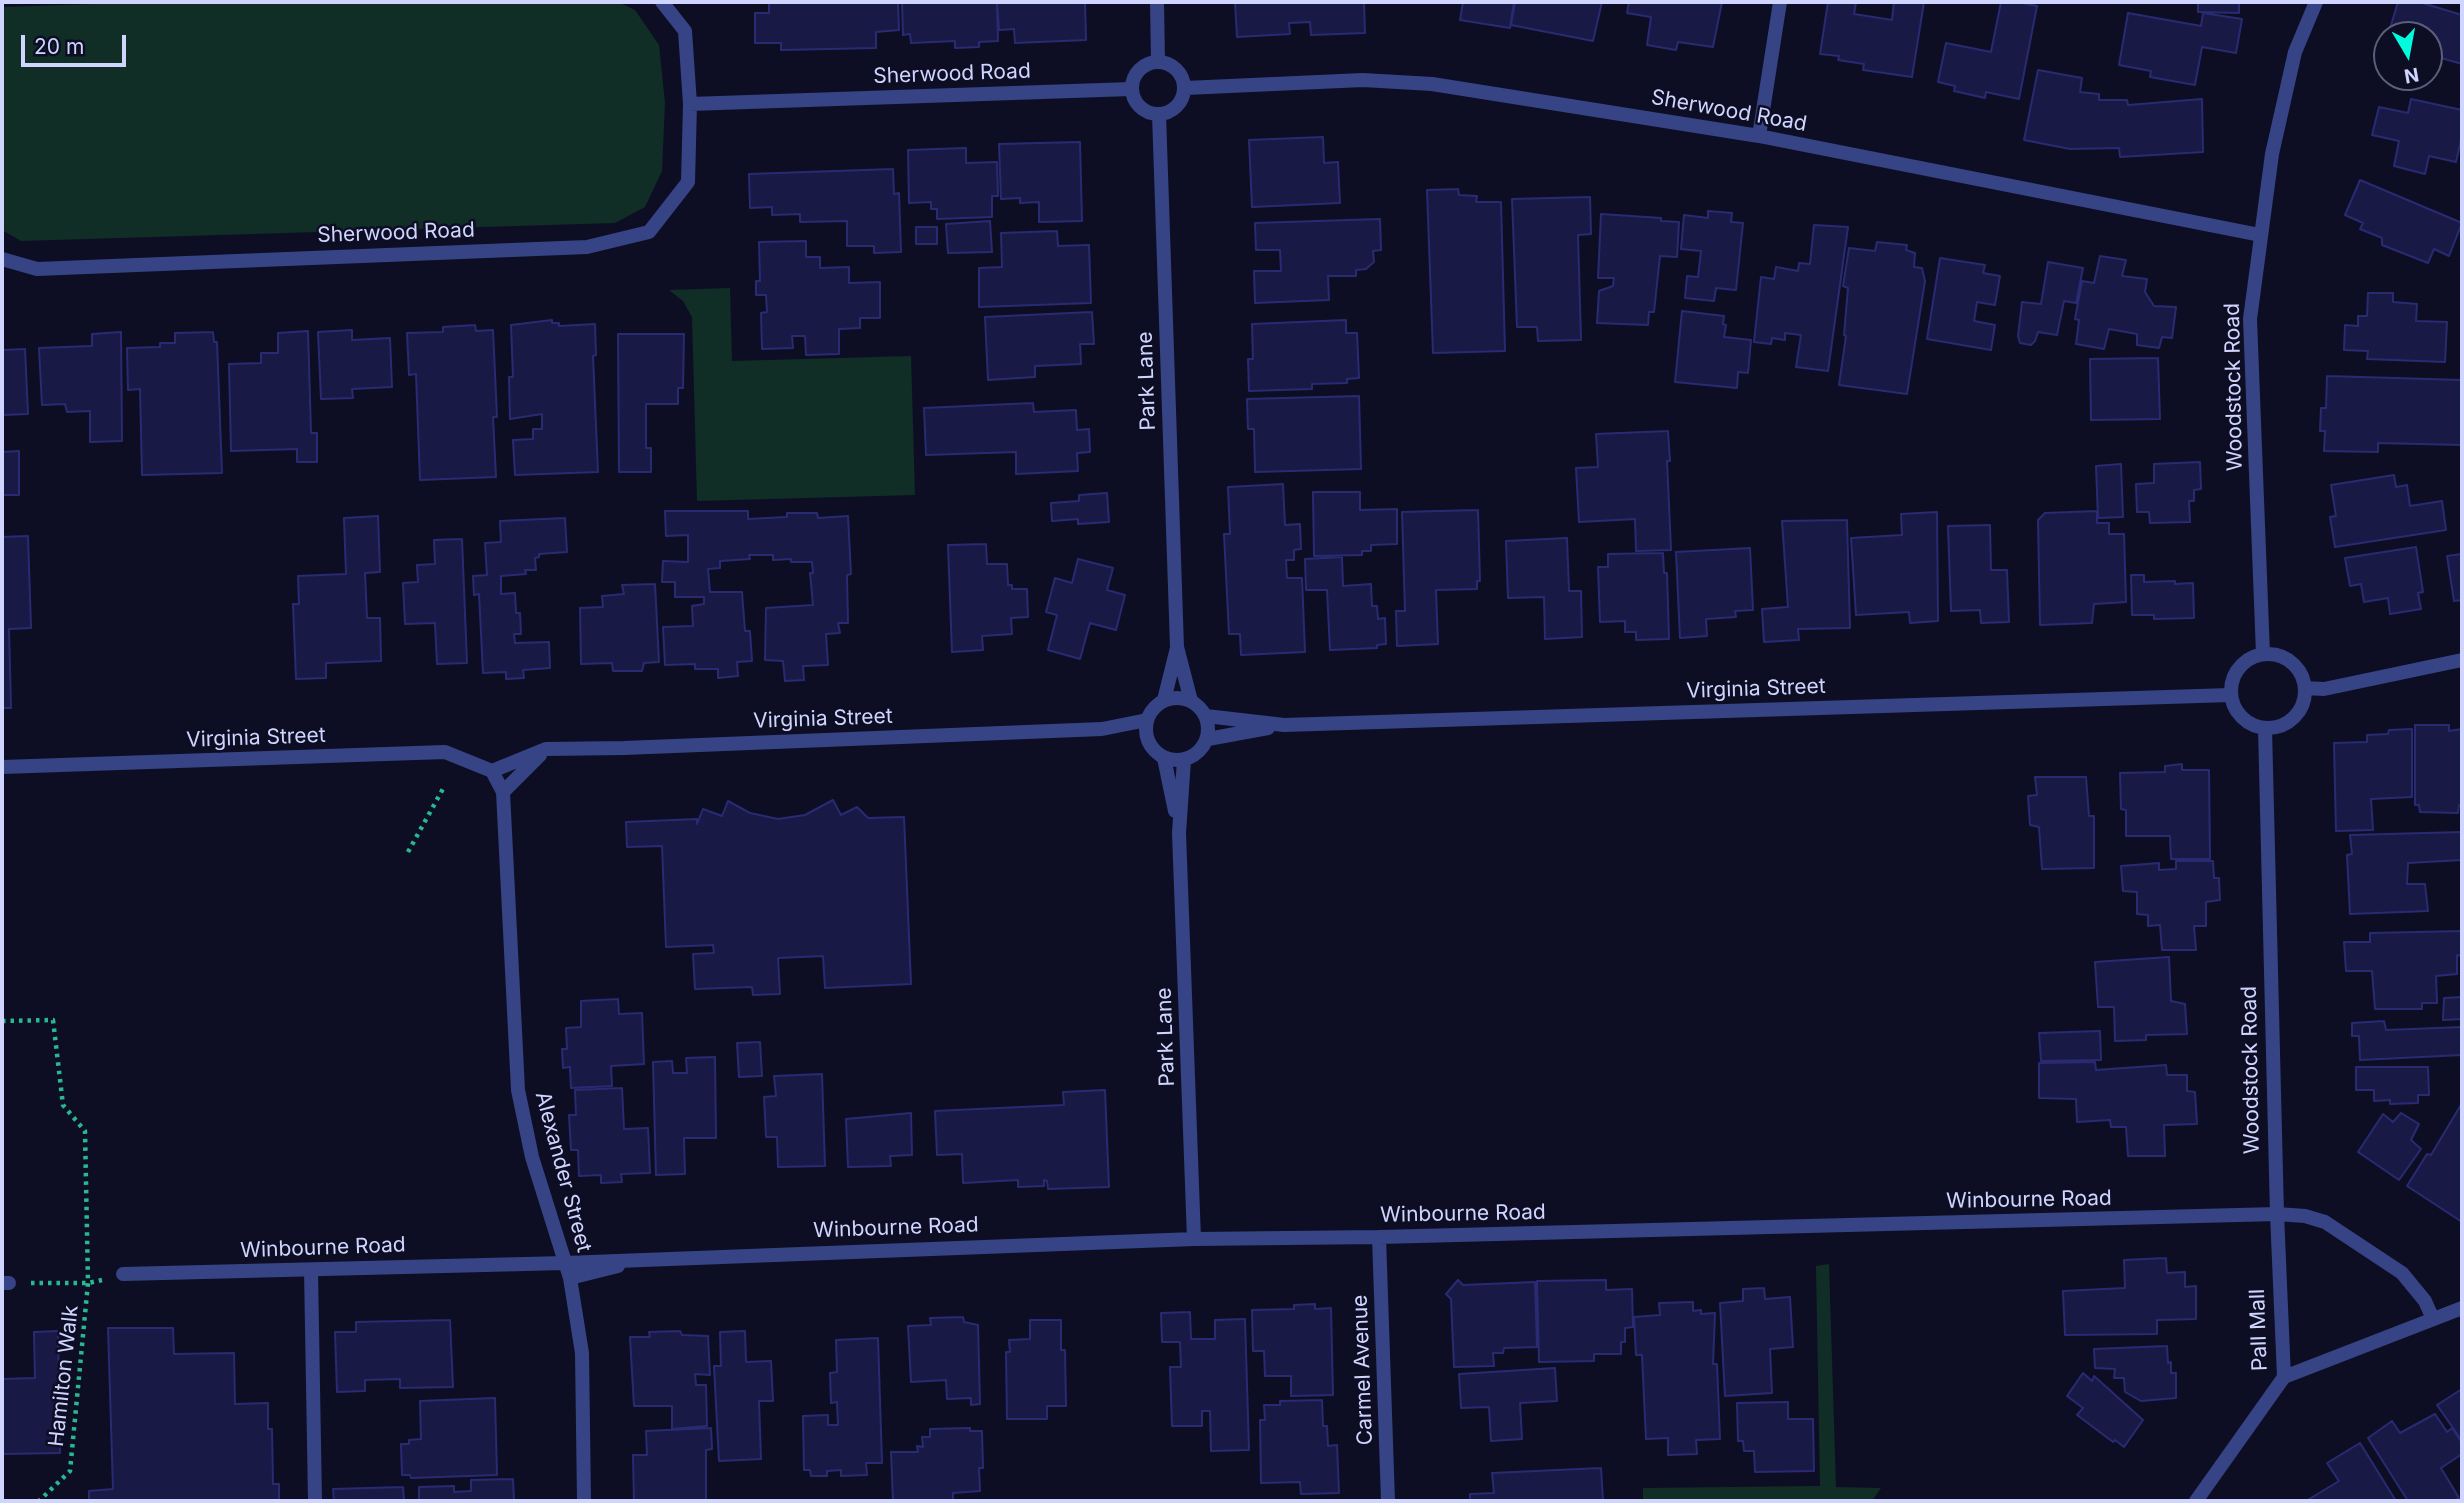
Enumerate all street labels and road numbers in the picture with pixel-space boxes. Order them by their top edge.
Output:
street label: Sherwood Road [873,59,1031,89]
street label: Sherwood Road [1649,85,1809,137]
street label: Sherwood Road [317,218,475,248]
street label: Woodstock Road [2220,303,2248,471]
street label: Park Lane [1133,331,1161,431]
street label: Virginia Street [1686,674,1826,704]
street label: Virginia Street [753,704,893,734]
street label: Virginia Street [186,723,326,753]
street label: Woodstock Road [2237,986,2265,1154]
street label: Park Lane [1152,987,1180,1087]
street label: Alexander Street [529,1089,597,1255]
street label: Winbourne Road [1946,1186,2112,1214]
street label: Winbourne Road [1380,1200,1546,1228]
street label: Winbourne Road [813,1213,979,1243]
street label: Winbourne Road [240,1233,406,1263]
street label: Pall Mall [2245,1288,2273,1372]
street label: Carmel Avenue [1348,1294,1378,1446]
street label: Hamilton Walk [44,1304,84,1448]

